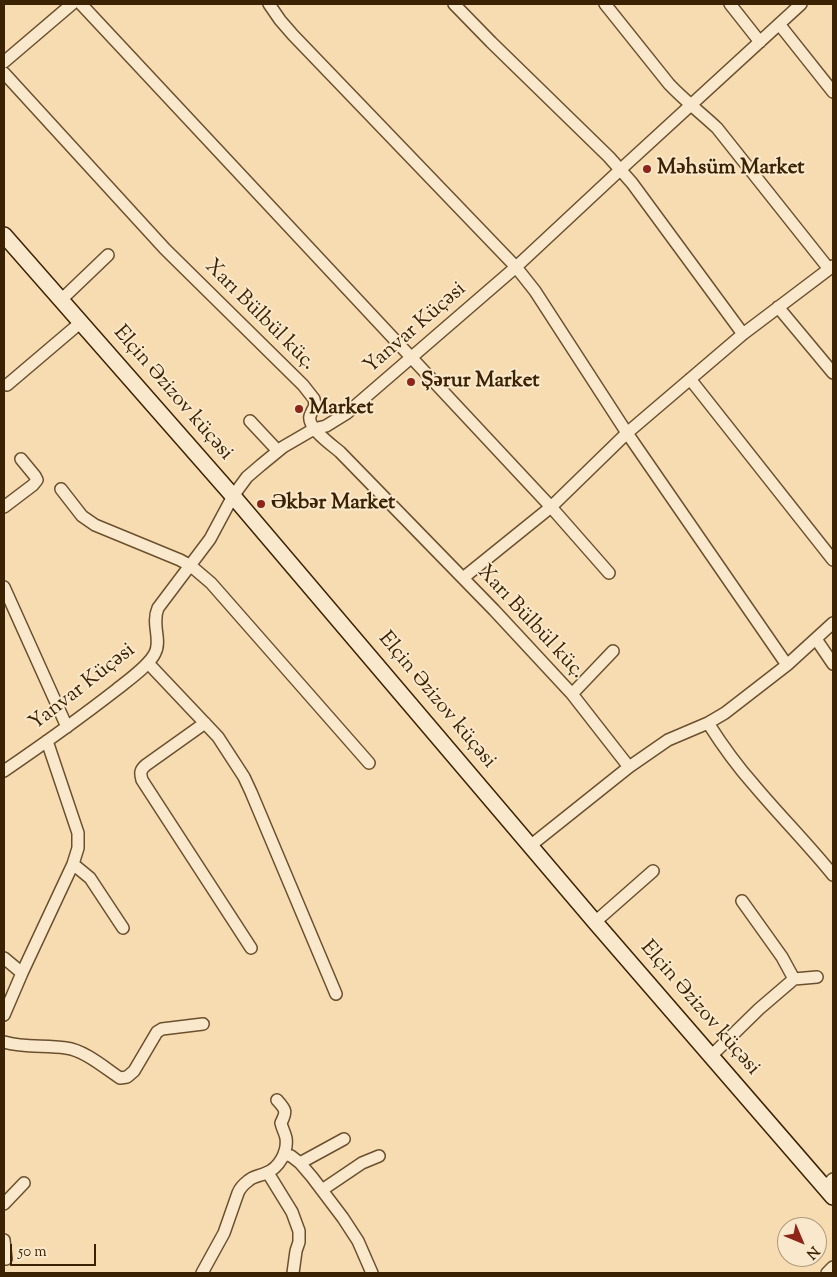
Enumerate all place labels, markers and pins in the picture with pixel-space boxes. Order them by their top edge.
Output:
place label: Məhsüm Market [657,156,805,182]
marker: Məhsüm Market [641,163,653,175]
place label: Şərur Market [421,369,540,395]
marker: Şərur Market [405,376,417,388]
place label: Market [309,396,373,422]
marker: Market [293,403,305,415]
place label: Əkbər Market [271,491,395,517]
marker: Əkbər Market [255,498,267,510]

